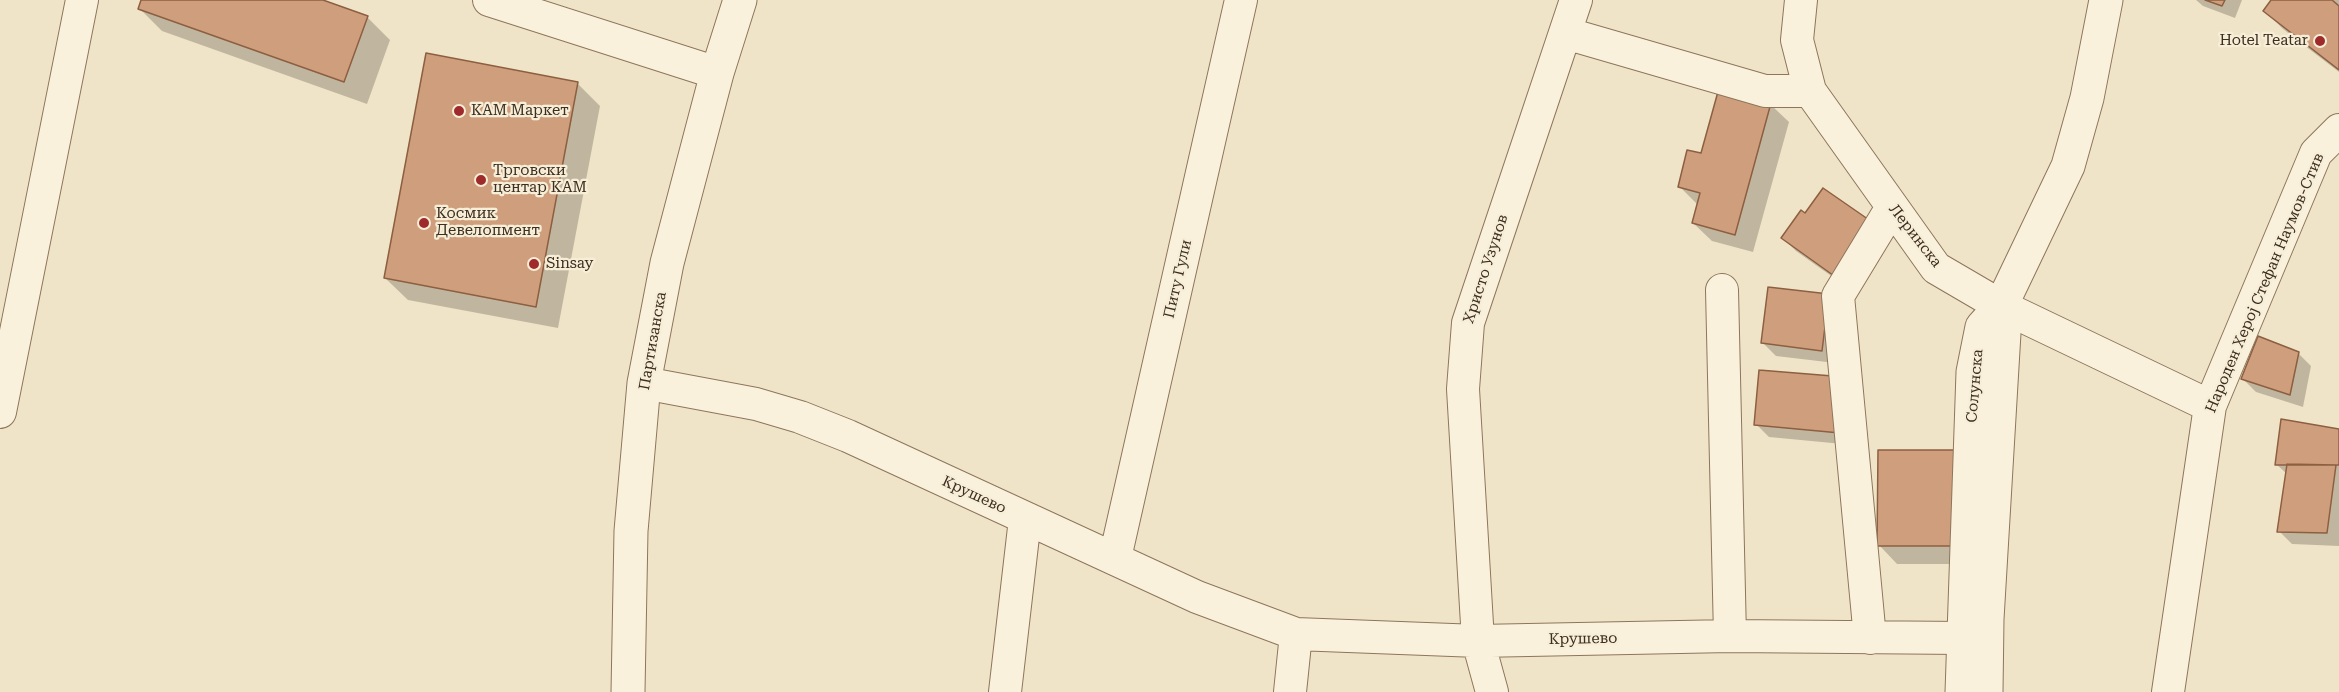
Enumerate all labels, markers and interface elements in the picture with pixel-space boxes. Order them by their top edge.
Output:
place label: Hotel Teatar [2219,32,2308,50]
marker: Hotel Teatar [2313,34,2327,48]
place label: КАМ Маркет [471,102,569,120]
marker: КАМ Маркет [452,104,466,118]
street label: Народен Херој Стефан Наумов-Стив [2202,150,2328,416]
place label: Трговски центар КАМ [493,162,587,197]
marker: Трговски центар КАМ [474,173,488,187]
street label: Леринска [1885,201,1945,271]
place label: Космик Девелопмент [436,205,540,240]
street label: Христо Узунов [1460,212,1512,326]
marker: Космик Девелопмент [417,216,431,230]
street label: Питу Гули [1160,238,1196,320]
place label: Sinsay [546,255,593,273]
marker: Sinsay [527,257,541,271]
street label: Партизанска [635,290,671,392]
street label: Солунска [1963,349,1987,423]
street label: Крушево [939,472,1009,518]
street label: Крушево [1548,629,1618,649]

